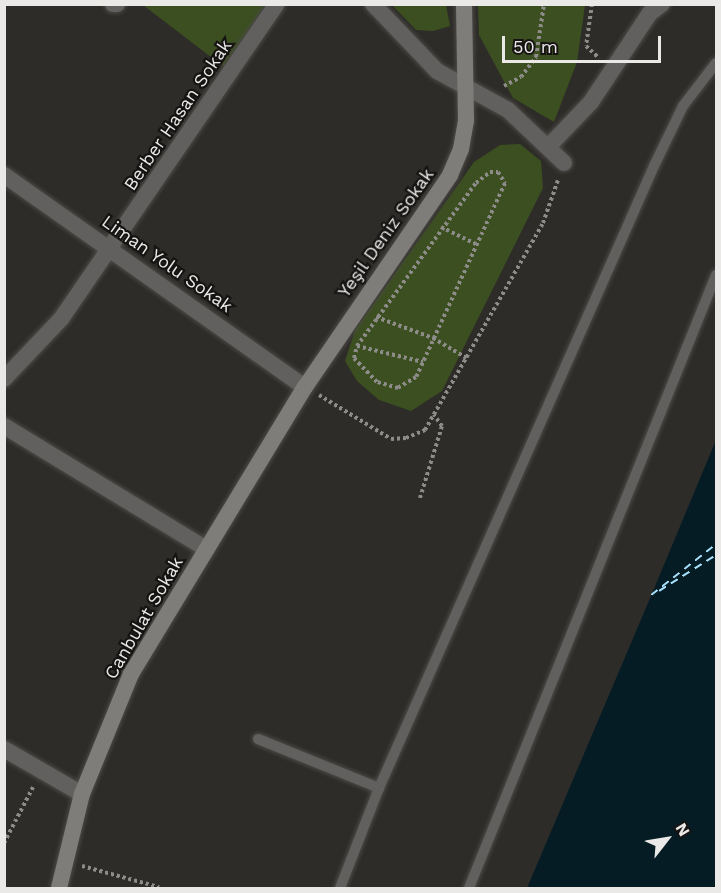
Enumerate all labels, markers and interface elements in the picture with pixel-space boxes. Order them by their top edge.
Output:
scale bar [505,24,664,62]
street label: Berber Hasan Sokak [119,35,237,195]
text: 50 m [513,36,558,57]
street label: Yeşil Deniz Sokak [333,164,439,302]
street label: Liman Yolu Sokak [97,211,237,317]
street label: Canbulat Sokak [100,553,188,683]
north arrow [637,809,697,869]
text: N [672,819,694,839]

